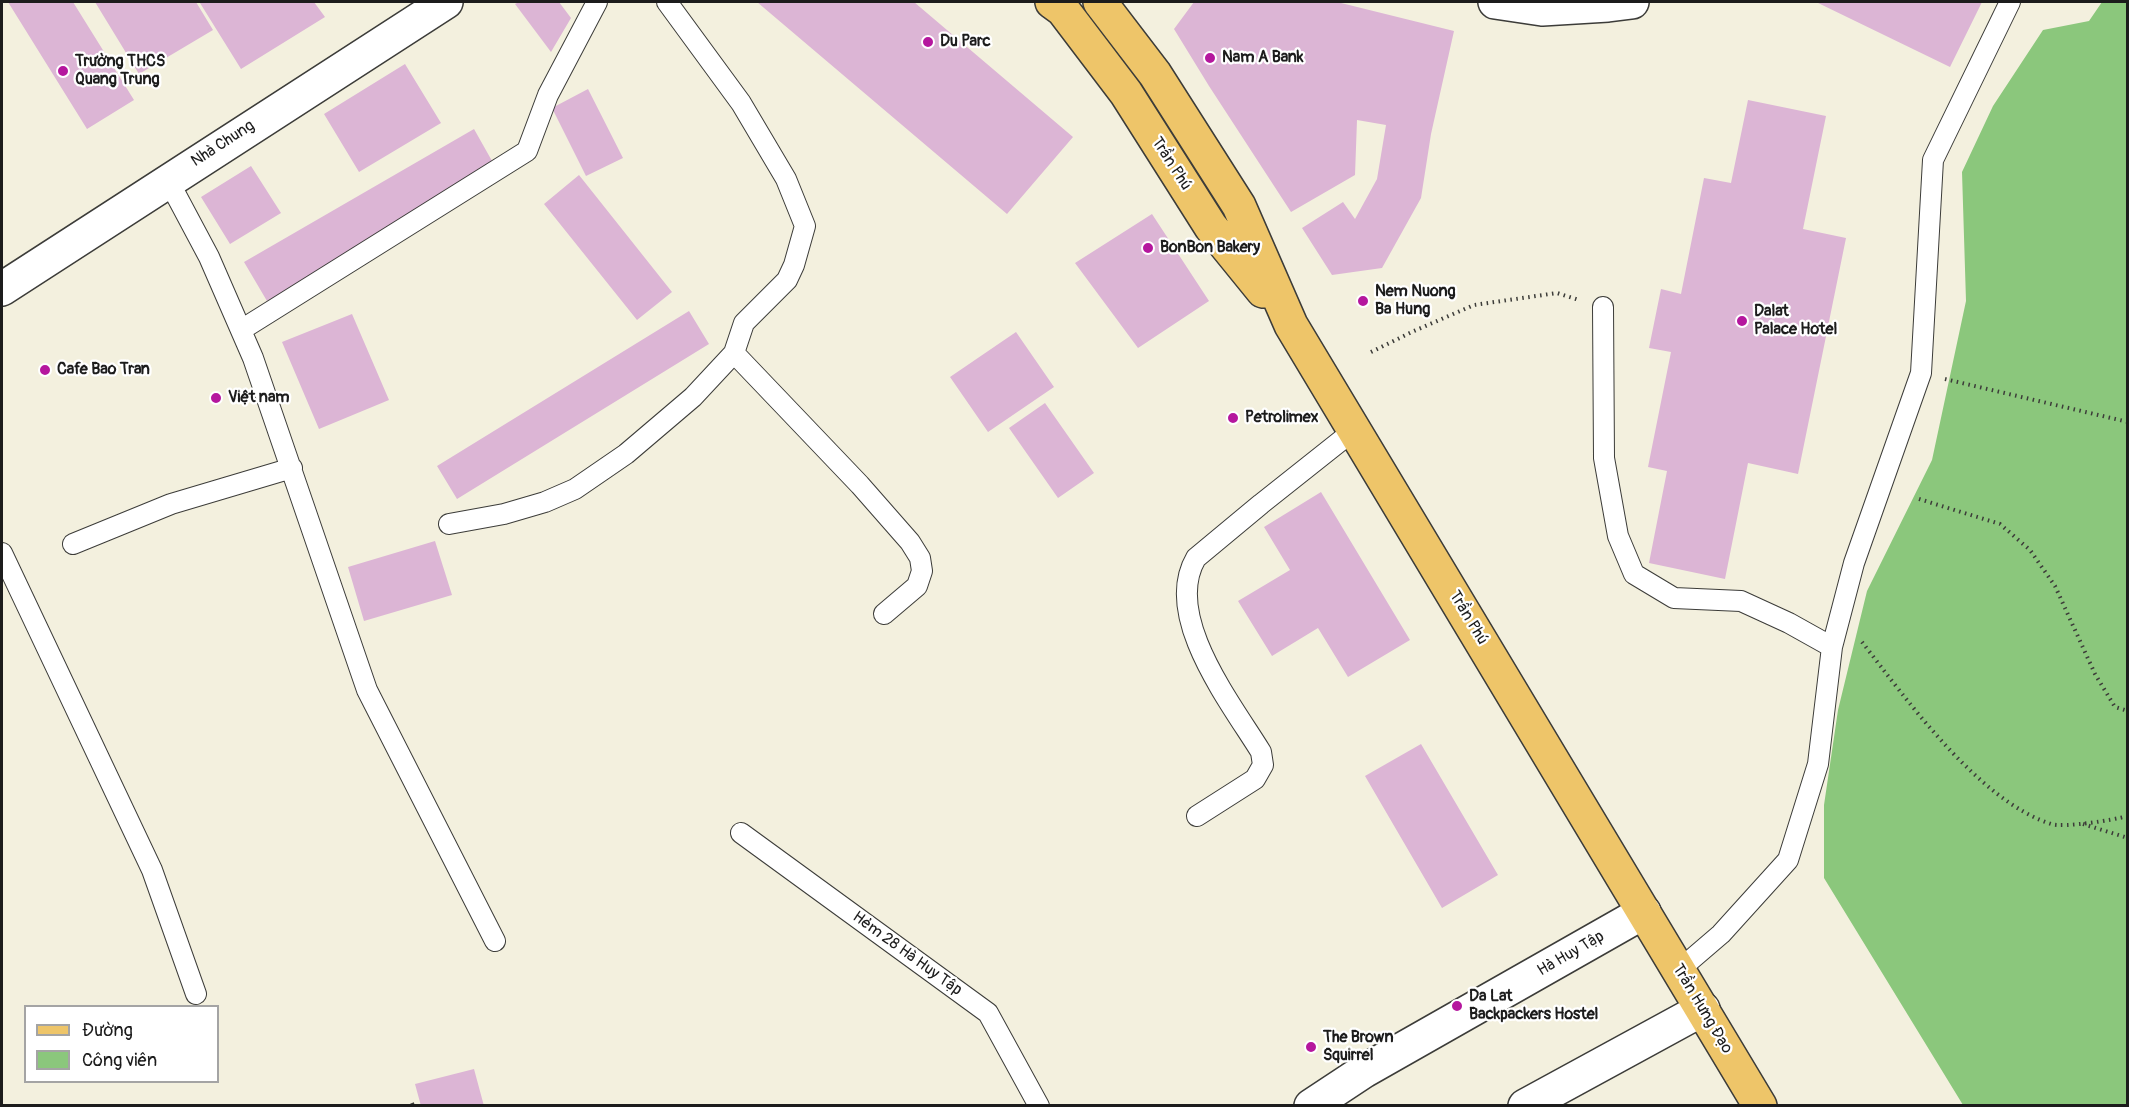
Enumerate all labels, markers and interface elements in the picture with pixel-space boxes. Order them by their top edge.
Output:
place label: Du Parc [940,32,991,52]
marker: Du Parc [921,35,935,49]
place label: Nam A Bank [1222,48,1304,68]
marker: Nam A Bank [1203,51,1217,65]
place label: Trường THCS Quang Trung [75,52,165,90]
marker: Trường THCS Quang Trung [56,64,70,78]
street label: Nhà Chung [188,116,258,172]
street label: Trần Phú [1147,134,1195,194]
place label: BonBon Bakery [1160,238,1260,258]
marker: BonBon Bakery [1141,241,1155,255]
place label: Nem Nuong Ba Hung [1375,282,1456,320]
marker: Nem Nuong Ba Hung [1356,294,1370,308]
place label: Dalat Palace Hotel [1754,302,1837,340]
marker: Dalat Palace Hotel [1735,314,1749,328]
place label: Cafe Bao Tran [57,360,150,380]
marker: Cafe Bao Tran [38,363,52,377]
place label: Việt nam [228,388,290,408]
marker: Việt nam [209,391,223,405]
place label: Petrolimex [1245,408,1319,428]
marker: Petrolimex [1226,411,1240,425]
street label: Trần Phú [1444,588,1492,648]
street label: Hẻm 28 Hà Huy Tập [848,908,966,1000]
street label: Hà Huy Tập [1534,927,1608,981]
street label: Trần Hưng Đạo [1668,961,1736,1057]
place label: Da Lat Backpackers Hostel [1469,987,1598,1025]
marker: Da Lat Backpackers Hostel [1450,999,1464,1013]
legend [24,1005,219,1083]
text: Đường [82,1019,133,1042]
place label: The Brown Squirrel [1323,1028,1393,1066]
marker: The Brown Squirrel [1304,1040,1318,1054]
text: Công viên [82,1049,157,1072]

